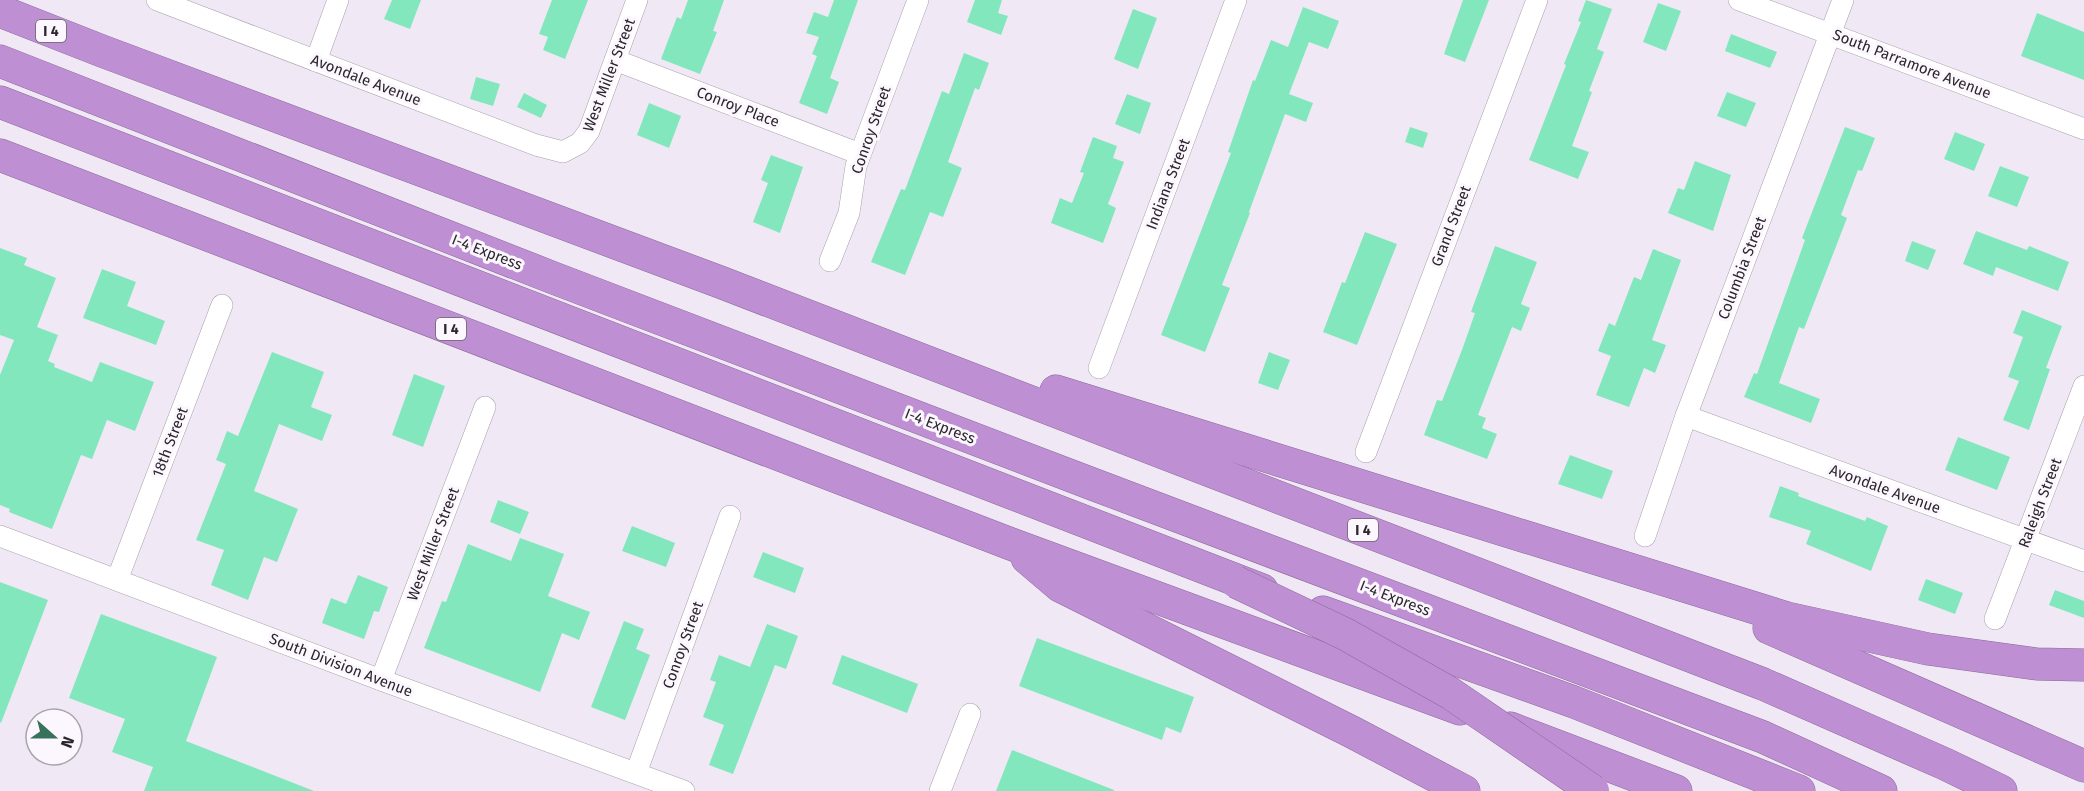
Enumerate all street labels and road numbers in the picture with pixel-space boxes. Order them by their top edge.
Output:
street label: West Miller Street [579,15,639,134]
road number: I 4 [36,20,66,42]
street label: South Parramore Avenue [1830,25,1994,103]
street label: Avondale Avenue [308,51,424,109]
street label: Conroy Place [694,83,782,131]
street label: Conroy Street [848,83,895,176]
street label: Indiana Street [1142,135,1194,232]
street label: Grand Street [1427,182,1475,269]
street label: Columbia Street [1714,213,1770,322]
street label: I-4 Express [449,230,525,274]
road number: I 4 [436,318,466,340]
street label: 18th Street [148,404,192,480]
street label: I-4 Express [902,404,978,448]
street label: Raleigh Street [2015,455,2066,551]
street label: Avondale Avenue [1827,461,1943,517]
street label: West Miller Street [403,484,463,603]
road number: I 4 [1348,519,1378,541]
street label: I-4 Express [1357,576,1433,620]
street label: Conroy Street [659,598,707,691]
street label: South Division Avenue [267,629,415,701]

